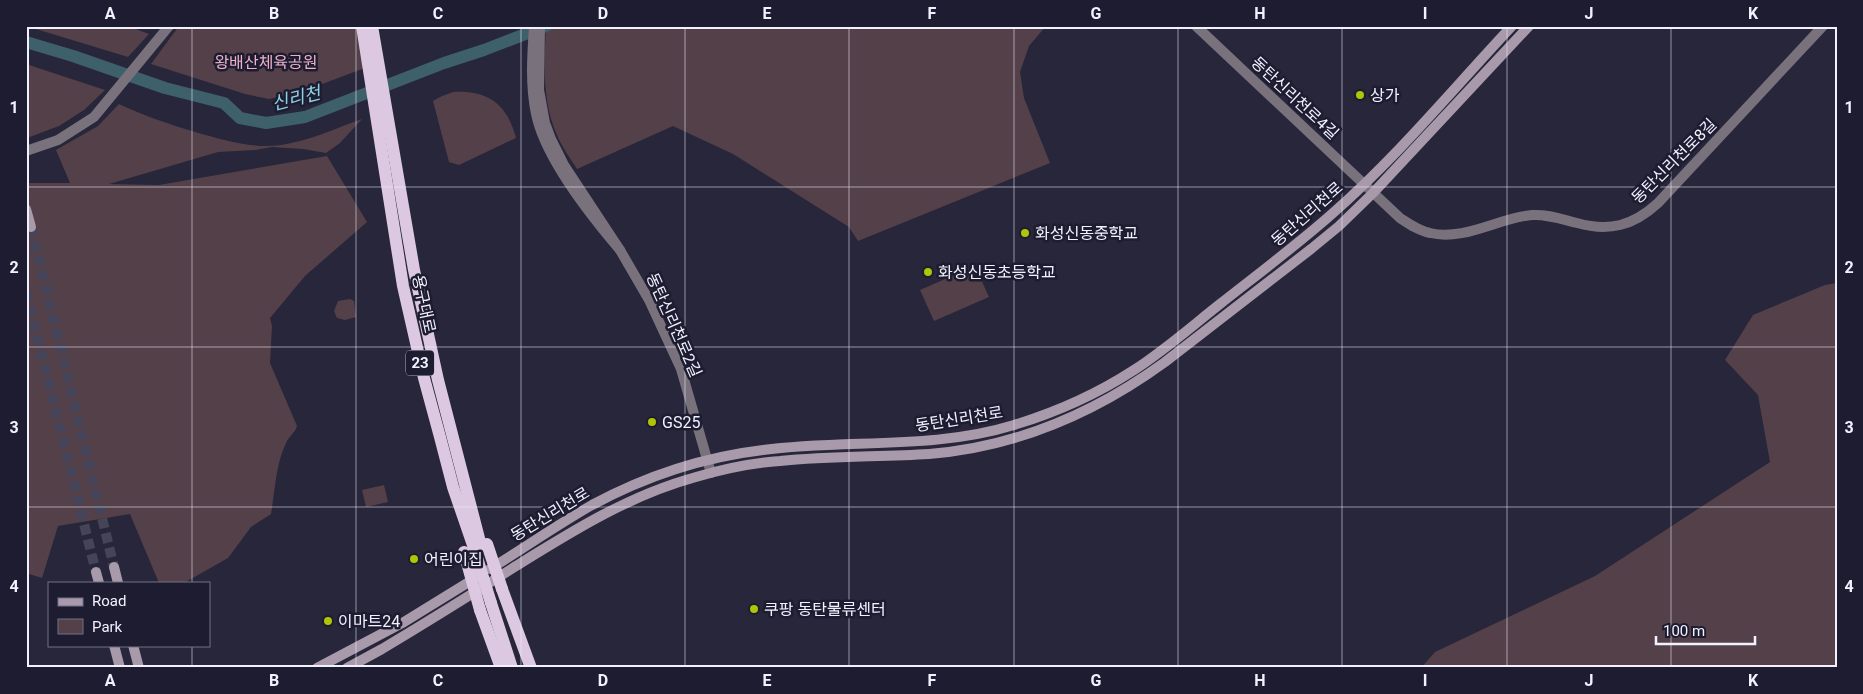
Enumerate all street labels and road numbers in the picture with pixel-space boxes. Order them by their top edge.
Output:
street label: 동탄신리천로4길 [1248,53,1342,143]
street label: 동탄신리천로8길 [1628,115,1720,207]
street label: 동탄신리천로 [1267,178,1347,250]
street label: 동탄신리천로2길 [643,270,705,380]
street label: 용구대로 [409,273,439,335]
road number: 23 [406,350,434,376]
street label: 동탄신리천로 [914,403,1004,435]
street label: 동탄신리천로 [507,483,593,545]

